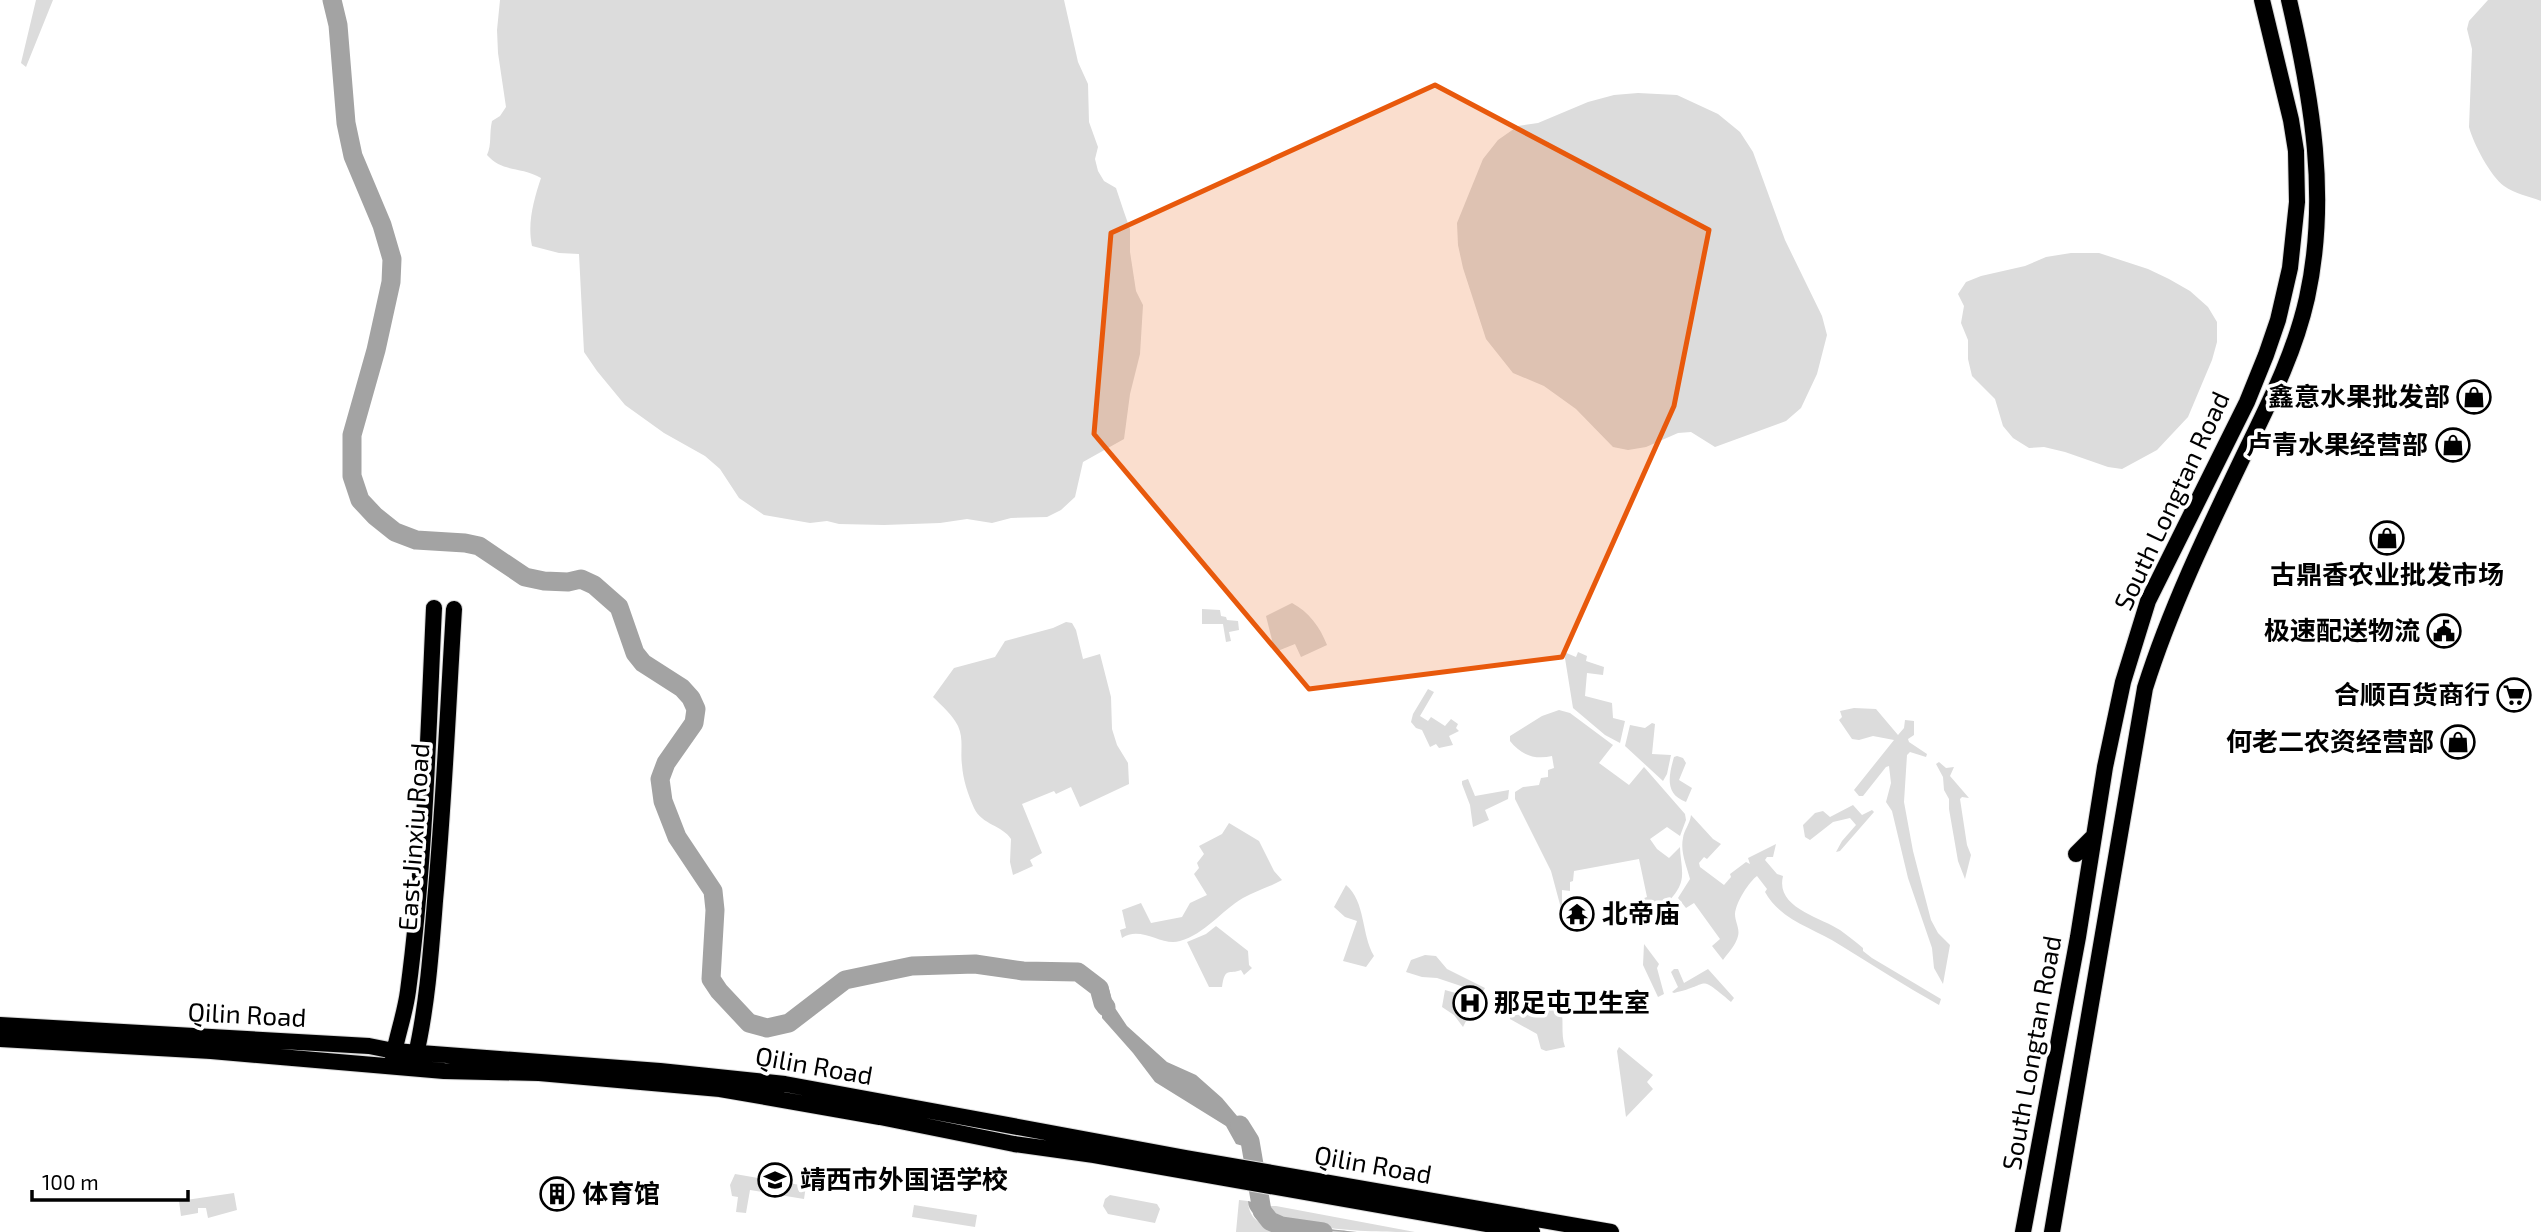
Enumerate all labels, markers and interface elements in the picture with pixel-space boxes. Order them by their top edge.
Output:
shop icon: 鑫意水果批发部 [2455,378,2493,416]
place label: 鑫意水果批发部 [2268,380,2450,411]
street label: South Longtan Road [2106,386,2235,615]
shop icon: 卢青水果经营部 [2434,426,2472,464]
place label: 卢青水果经营部 [2246,428,2428,459]
shop icon: 古鼎香农业批发市场 [2368,519,2406,557]
place label: 古鼎香农业批发市场 [2270,558,2504,589]
public building icon: 极速配送物流 [2425,612,2463,650]
place label: 极速配送物流 [2264,614,2420,645]
supermarket icon: 合顺百货商行 [2495,676,2533,714]
place label: 合顺百货商行 [2334,678,2490,709]
shop icon: 何老二农资经营部 [2439,723,2477,761]
place label: 何老二农资经营部 [2226,725,2434,756]
street label: East Jinxiu Road [390,742,435,932]
temple icon: 北帝庙 [1558,895,1596,933]
place label: 北帝庙 [1602,897,1680,928]
street label: South Longtan Road [1995,933,2066,1172]
hospital icon: 那足屯卫生室 [1451,984,1489,1022]
place label: 那足屯卫生室 [1494,986,1650,1017]
street label: Qilin Road [187,995,307,1032]
street label: Qilin Road [753,1039,875,1090]
street label: Qilin Road [1312,1138,1434,1189]
scale bar [32,1158,187,1202]
school or university icon: 靖西市外国语学校 [756,1161,794,1199]
place label: 靖西市外国语学校 [800,1163,1008,1194]
text: 100 m [42,1169,99,1194]
building icon: 体育馆 [538,1175,576,1213]
place label: 体育馆 [582,1177,660,1208]

